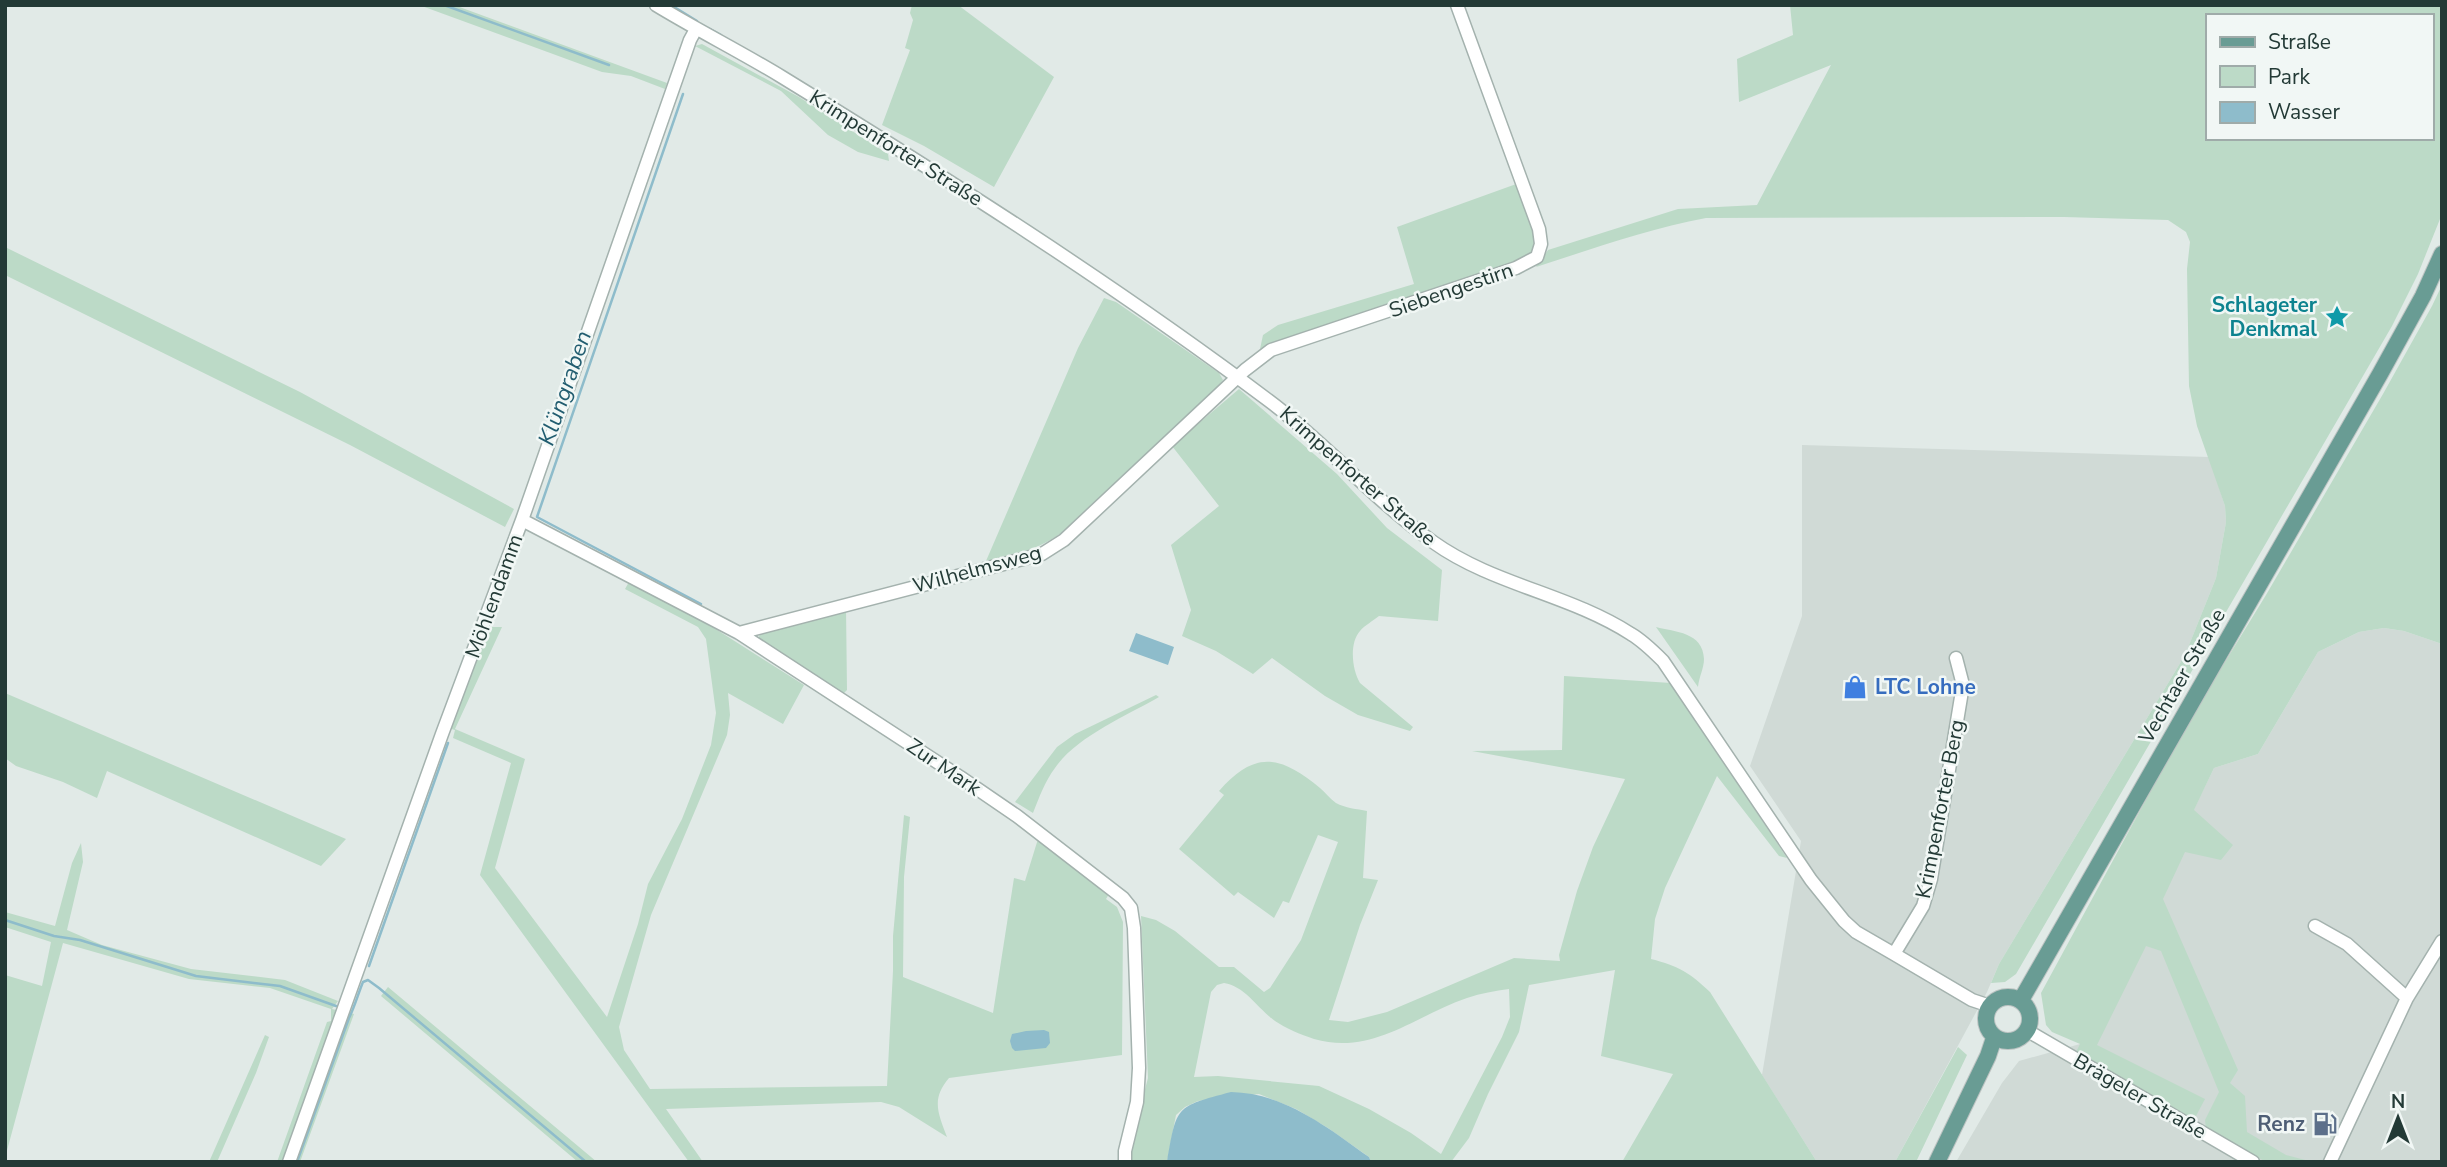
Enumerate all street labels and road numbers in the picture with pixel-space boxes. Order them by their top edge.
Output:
street label: Krimpenforter Straße [804,83,988,213]
street label: Siebengestirn [1385,256,1517,324]
street label: Krimpenforter Straße [1274,400,1442,552]
street label: Möhlendamm [459,530,529,662]
street label: Wilhelmsweg [909,538,1045,600]
street label: Vechtaer Straße [2132,603,2232,749]
street label: Krimpenforter Berg [1909,717,1971,901]
street label: Zur Mark [901,732,987,802]
street label: Brägeler Straße [2068,1047,2212,1145]

